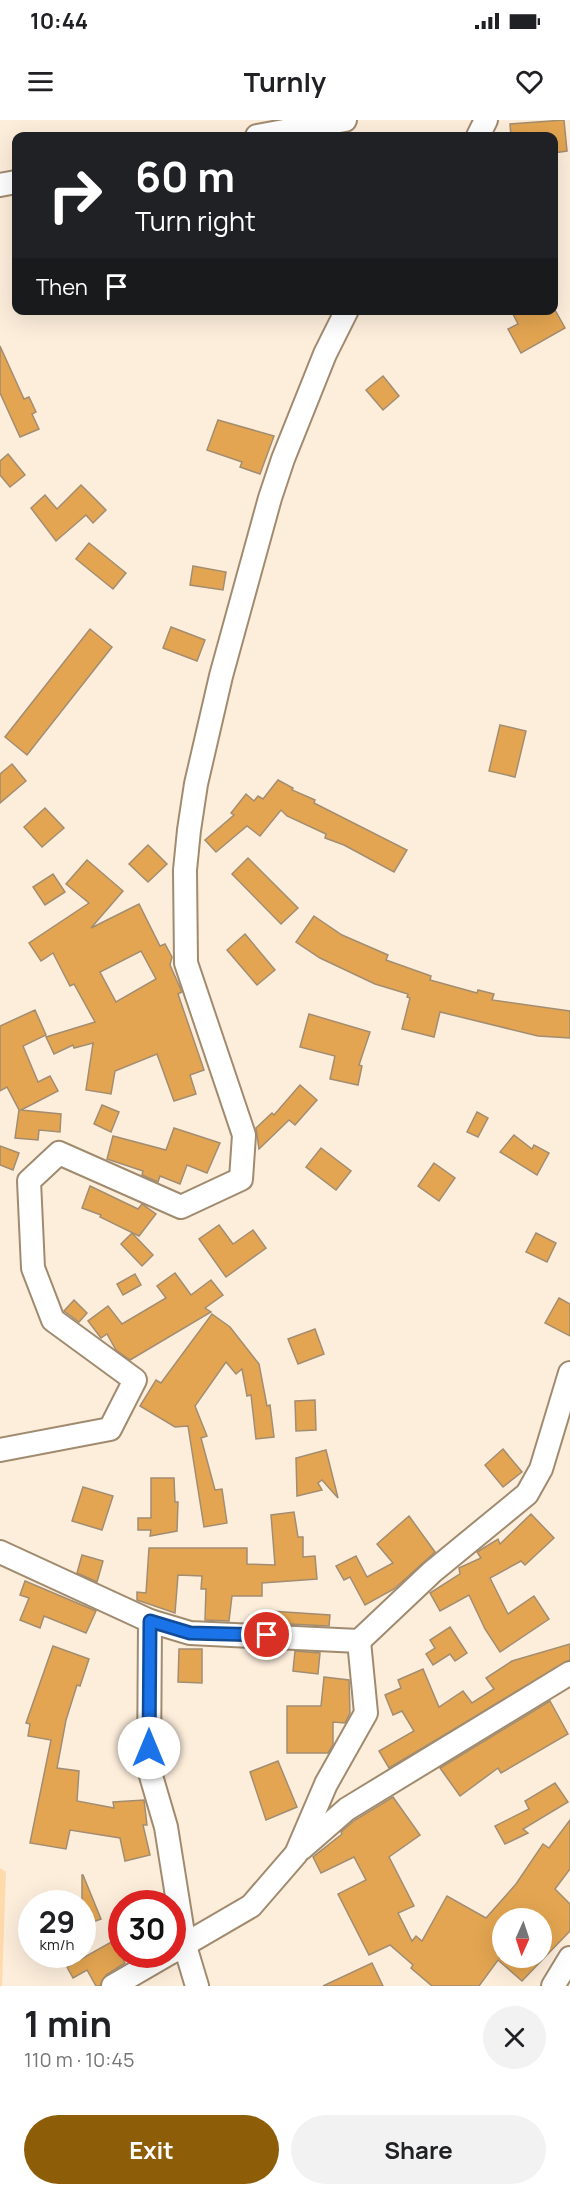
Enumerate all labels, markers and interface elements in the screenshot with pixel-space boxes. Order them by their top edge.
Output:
text: 10:44 [30,6,88,36]
text: Turnly [244,63,326,100]
icon: menu [24,65,57,98]
icon: heart [513,65,546,98]
text: 60 m [135,147,235,205]
icon: right [36,156,114,234]
text: Turn right [135,202,256,239]
icon: arrive [100,270,133,303]
text: Then [36,272,88,302]
pin [241,1609,292,1660]
icon: arrive [250,1618,283,1651]
position arrow [117,1716,181,1780]
speed limit sign: 30 [108,1890,186,1968]
text: 29 [39,1901,75,1942]
north arrow [492,1908,552,1968]
map controls [492,1908,552,1968]
text: km/h [40,1934,74,1955]
text: 1 min [24,1999,112,2048]
button: close [483,2006,546,2069]
text: 110 m · 10:45 [24,2046,135,2073]
button: Exit [24,2115,279,2184]
button: Share [291,2115,546,2184]

